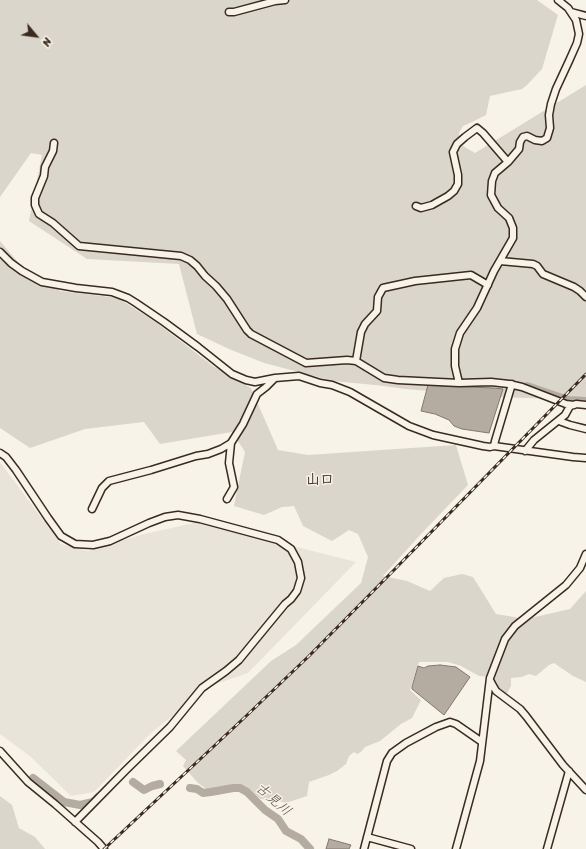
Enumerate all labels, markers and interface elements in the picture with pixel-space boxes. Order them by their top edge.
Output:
north arrow [16,16,56,56]
text: N [37,34,57,50]
district label: 山口 [306,472,334,488]
water label: 古見川 [252,780,294,820]

